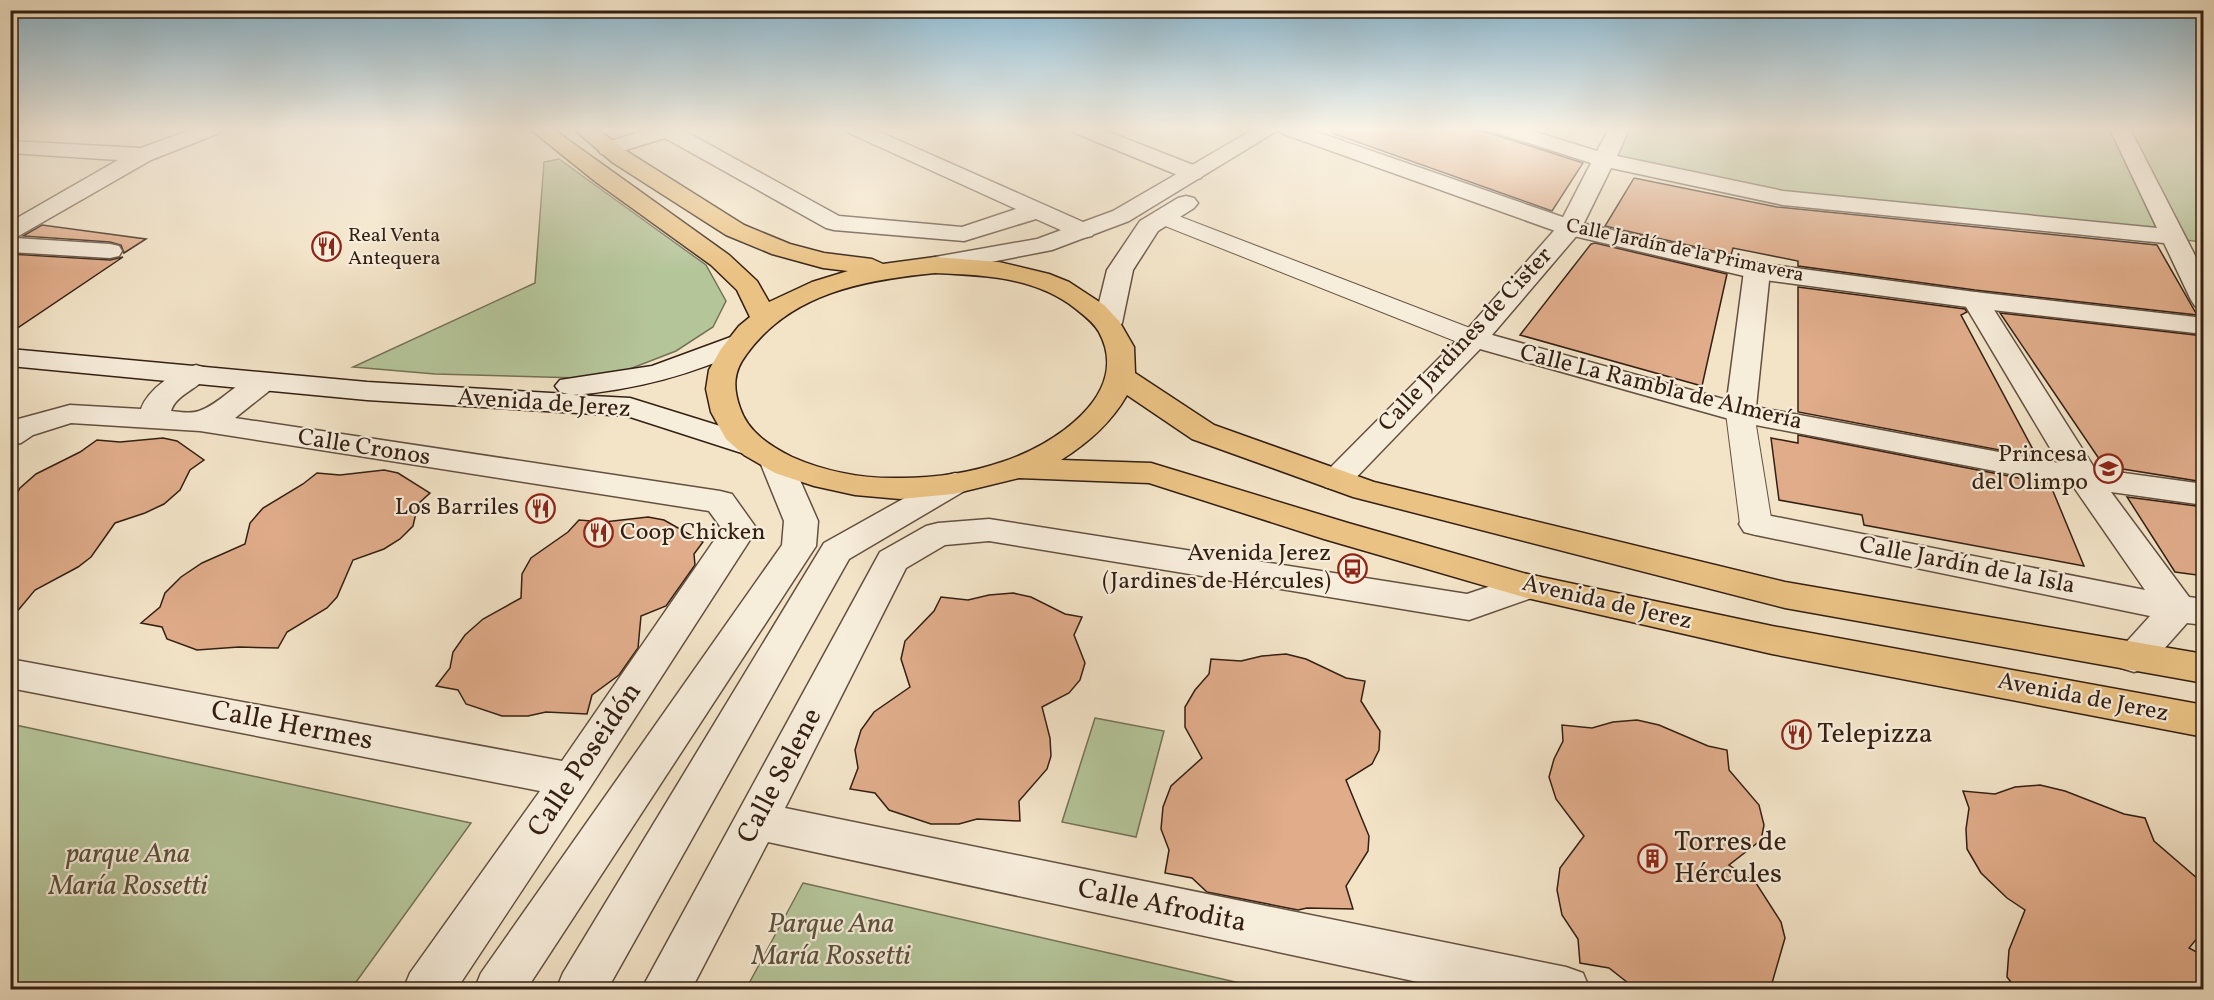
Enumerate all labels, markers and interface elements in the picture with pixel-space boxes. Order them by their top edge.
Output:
street label: Calle Jardín de la Primavera [1563,212,1807,290]
place label: Real Venta Antequera [348,222,440,273]
restaurant icon: Real Venta Antequera [311,231,343,263]
street label: Calle Jardines de Cister [1371,240,1561,440]
street label: Calle La Rambla de Almería [1516,336,1806,440]
street label: Avenida de Jerez [456,381,632,427]
street label: Calle Cronos [295,421,433,475]
place label: Princesa del Olimpo [1971,438,2088,500]
school or university icon: Princesa del Olimpo [2093,453,2125,485]
place label: Los Barriles [395,491,519,525]
restaurant icon: Los Barriles [524,492,556,524]
place label: Coop Chicken [620,516,766,550]
restaurant icon: Coop Chicken [583,517,615,549]
street label: Calle Jardín de la Isla [1856,528,2078,604]
place label: Avenida Jerez (Jardines de Hércules) [1102,537,1331,599]
bus stop icon: Avenida Jerez (Jardines de Hércules) [1336,552,1368,584]
street label: Avenida de Jerez [1519,567,1695,639]
street label: Avenida de Jerez [1995,665,2171,731]
street label: Calle Poseidón [519,675,651,845]
street label: Calle Hermes [208,691,376,761]
street label: Calle Selene [728,701,832,851]
place label: Telepizza [1817,715,1933,754]
restaurant icon: Telepizza [1780,718,1812,750]
place label: Torres de Hércules [1674,823,1787,894]
park label: parque Ana María Rossetti [48,835,208,906]
building icon: Torres de Hércules [1637,842,1669,874]
street label: Calle Afrodita [1074,869,1250,943]
park label: Parque Ana María Rossetti [751,905,911,976]

